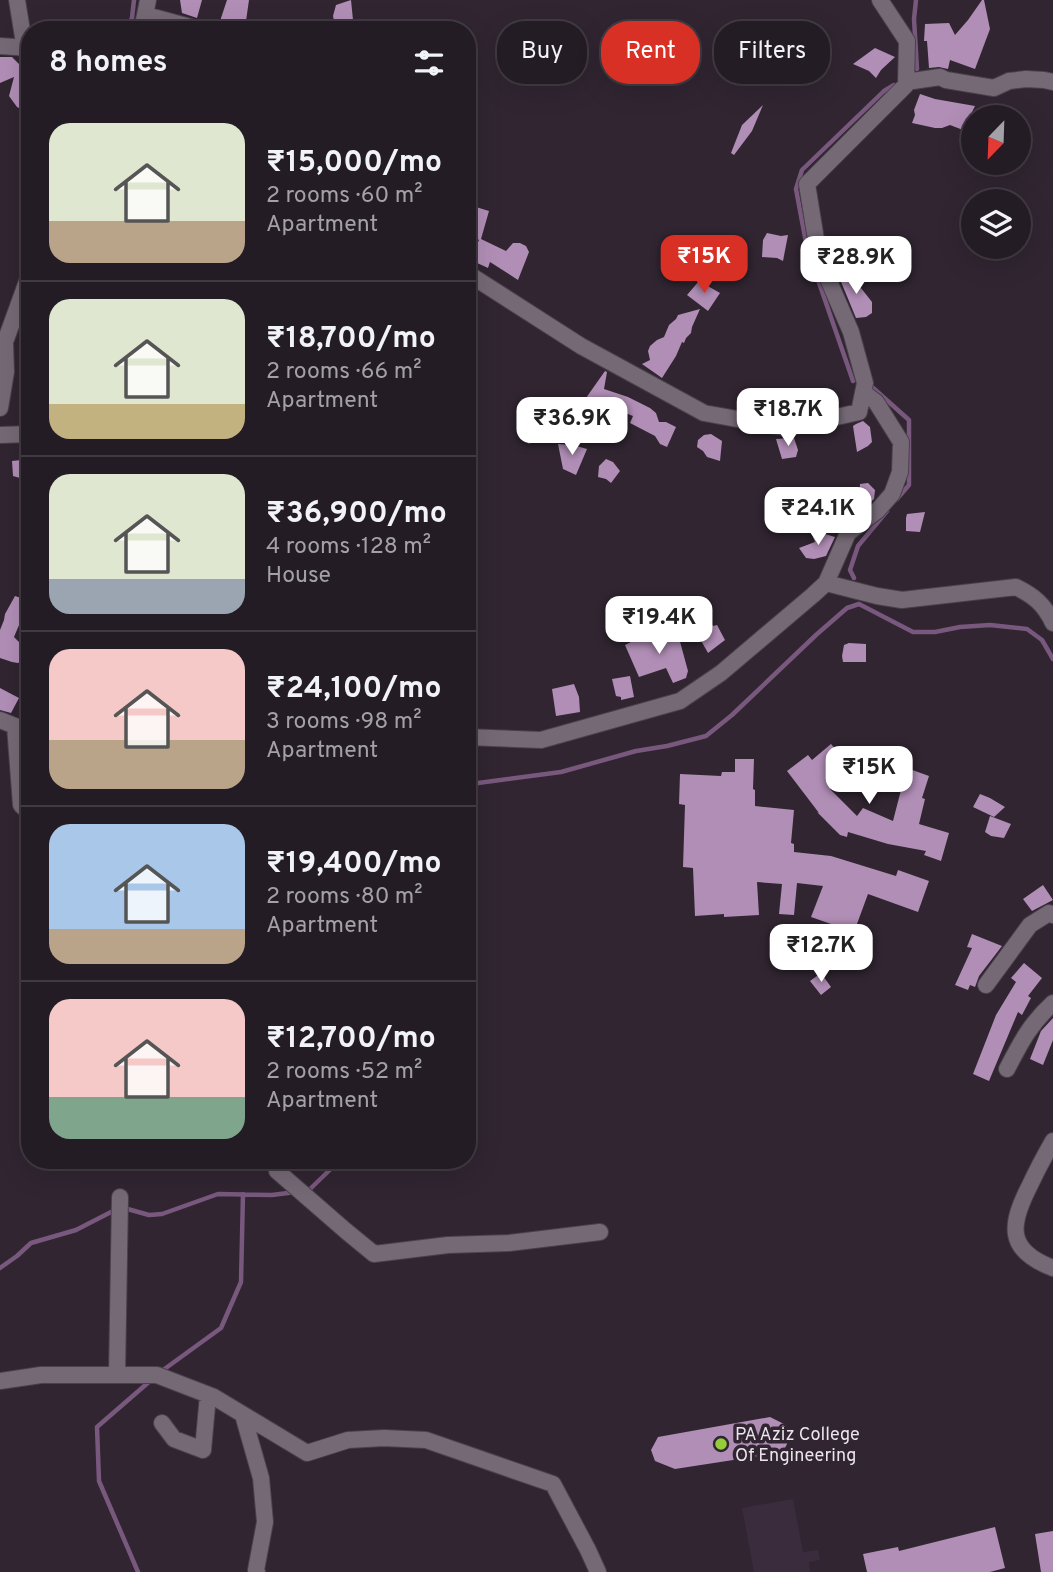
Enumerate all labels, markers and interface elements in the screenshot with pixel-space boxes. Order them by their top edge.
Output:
chip: Buy [497,21,587,84]
chip: Rent [601,21,700,84]
chip: Filters [714,21,830,84]
icon: filters [410,44,448,82]
text: 8 homes [49,45,168,82]
north arrow [961,105,1031,175]
map controls [961,105,1031,259]
text: ₹15,000/mo [266,145,442,182]
icon: home [105,151,189,235]
text: 2 rooms · 60 m² [266,182,423,211]
button: layers [961,189,1031,259]
text: Apartment [266,211,378,240]
pin: ₹15K [663,236,745,295]
pin: ₹28.9K [799,236,913,296]
text: ₹15K [677,243,731,272]
text: ₹28.9K [816,244,896,273]
text: ₹18,700/mo [266,321,436,358]
icon: home [105,327,189,411]
text: 2 rooms · 66 m² [266,358,422,387]
text: Apartment [266,387,378,416]
pin: ₹18.7K [731,388,845,448]
text: ₹18.7K [753,396,823,425]
pin: ₹36.9K [515,398,629,457]
text: ₹36.9K [532,405,612,434]
pin: ₹24.1K [761,488,875,547]
text: ₹24.1K [781,495,855,524]
text: ₹36,900/mo [266,496,447,533]
icon: home [105,502,189,586]
text: 4 rooms · 128 m² [266,533,431,562]
text: House [266,562,331,591]
pin: ₹19.4K [602,596,716,656]
text: ₹19.4K [621,604,697,633]
text: ₹24,100/mo [266,671,441,708]
icon: home [105,677,189,761]
text: 3 rooms · 98 m² [266,708,422,737]
text: Apartment [266,737,378,766]
pin: ₹15K [828,746,910,806]
text: ₹15K [842,754,896,783]
text: ₹19,400/mo [266,846,442,883]
icon: home [105,852,189,936]
text: 2 rooms · 80 m² [266,883,423,912]
text: Apartment [266,912,378,941]
pin: ₹12.7K [764,925,878,984]
text: ₹12.7K [786,932,856,961]
text: ₹12,700/mo [266,1021,436,1058]
icon: home [105,1027,189,1111]
text: 2 rooms · 52 m² [266,1058,422,1087]
text: Apartment [266,1087,378,1116]
place label: PA Aziz College Of Engineering [735,1424,860,1468]
marker: PA Aziz College Of Engineering [713,1436,729,1452]

